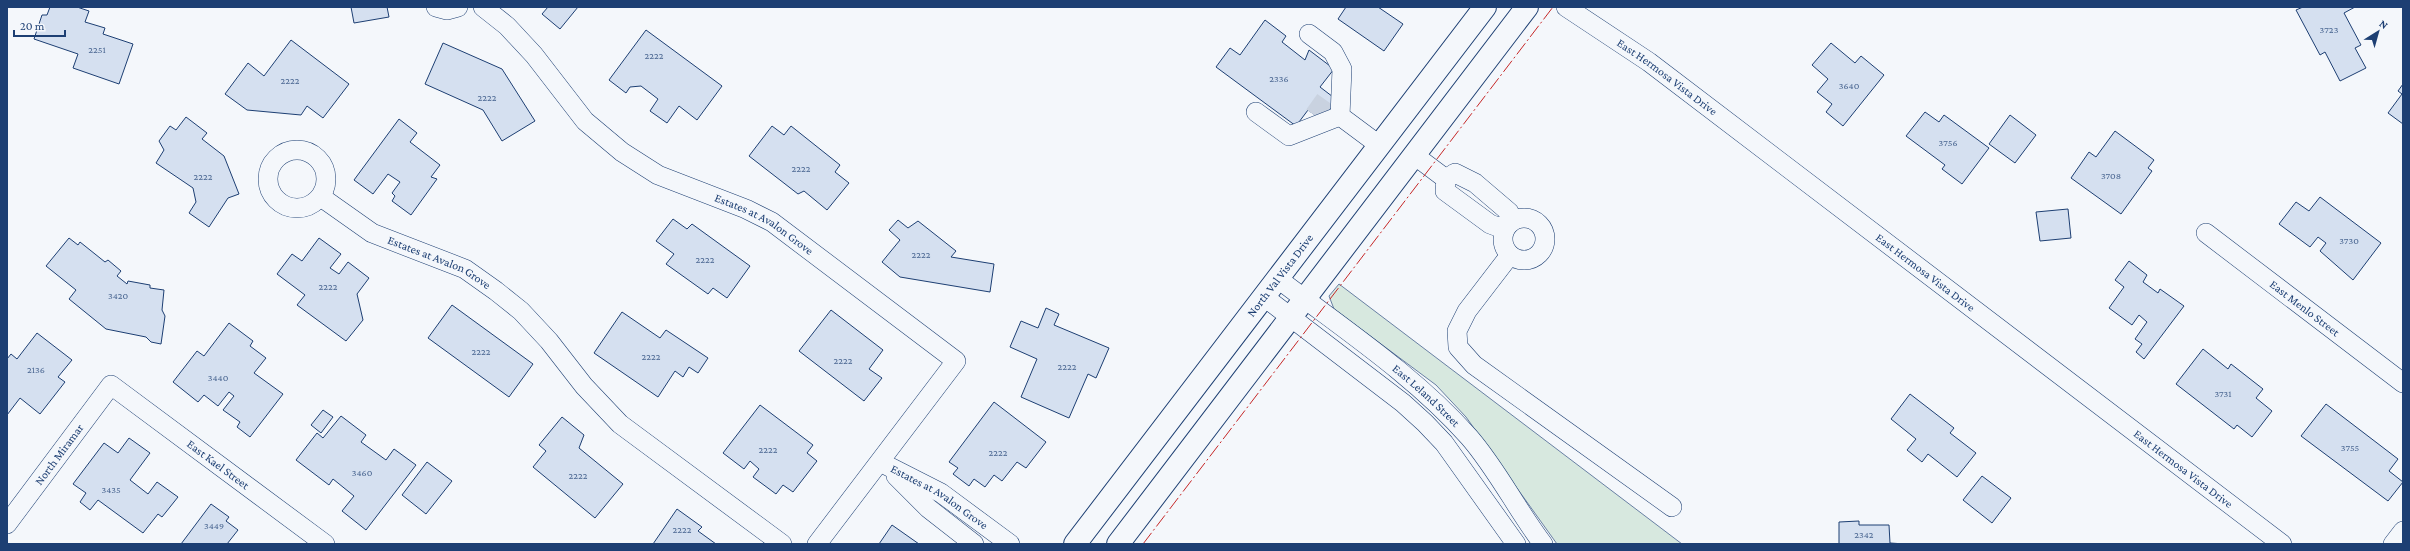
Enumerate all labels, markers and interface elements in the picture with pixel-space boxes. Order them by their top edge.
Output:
scale bar [14,12,65,38]
north arrow [2358,12,2398,52]
text: N [2377,17,2391,31]
text: 20 m [20,19,45,33]
house number: 3723 [2320,24,2339,35]
street label: East Hermosa Vista Drive [1614,36,1720,118]
house number: 2251 [88,44,106,55]
house number: 2222 [645,50,664,61]
house number: 2336 [1269,73,1289,84]
house number: 2222 [281,75,300,86]
house number: 3640 [1839,80,1860,91]
house number: 2222 [478,92,497,103]
house number: 3756 [1939,137,1957,148]
house number: 2222 [792,163,811,174]
house number: 3708 [2101,170,2121,181]
house number: 2222 [194,171,213,182]
street label: Estates at Avalon Grove [713,191,816,258]
street label: East Hermosa Vista Drive [1873,230,1978,315]
street label: North Val Vista Drive [1244,231,1316,319]
street label: Estates at Avalon Grove [386,233,494,292]
house number: 3730 [2339,235,2359,246]
house number: 2222 [912,249,931,260]
house number: 2222 [696,254,715,265]
street label: East Menlo Street [2267,277,2343,340]
house number: 2222 [319,281,338,292]
house number: 3420 [108,290,128,301]
house number: 2222 [472,346,491,357]
house number: 2222 [642,351,661,362]
house number: 2222 [834,355,853,366]
house number: 2222 [1058,361,1077,372]
street label: East Leland Street [1390,361,1464,430]
house number: 2136 [27,364,45,375]
house number: 3440 [208,372,229,383]
house number: 3731 [2214,388,2232,399]
street label: North Miramar [32,420,87,488]
street label: East Hermosa Vista Drive [2131,427,2236,511]
street label: East Kael Street [184,437,253,493]
house number: 3755 [2341,442,2360,453]
house number: 2222 [759,444,778,455]
house number: 2222 [989,447,1008,458]
street label: Estates at Avalon Grove [888,462,991,532]
house number: 3460 [352,467,373,478]
house number: 2222 [569,470,588,481]
house number: 3435 [101,484,121,495]
house number: 3449 [204,520,224,531]
house number: 2222 [673,524,692,535]
house number: 2342 [1854,529,1874,540]

